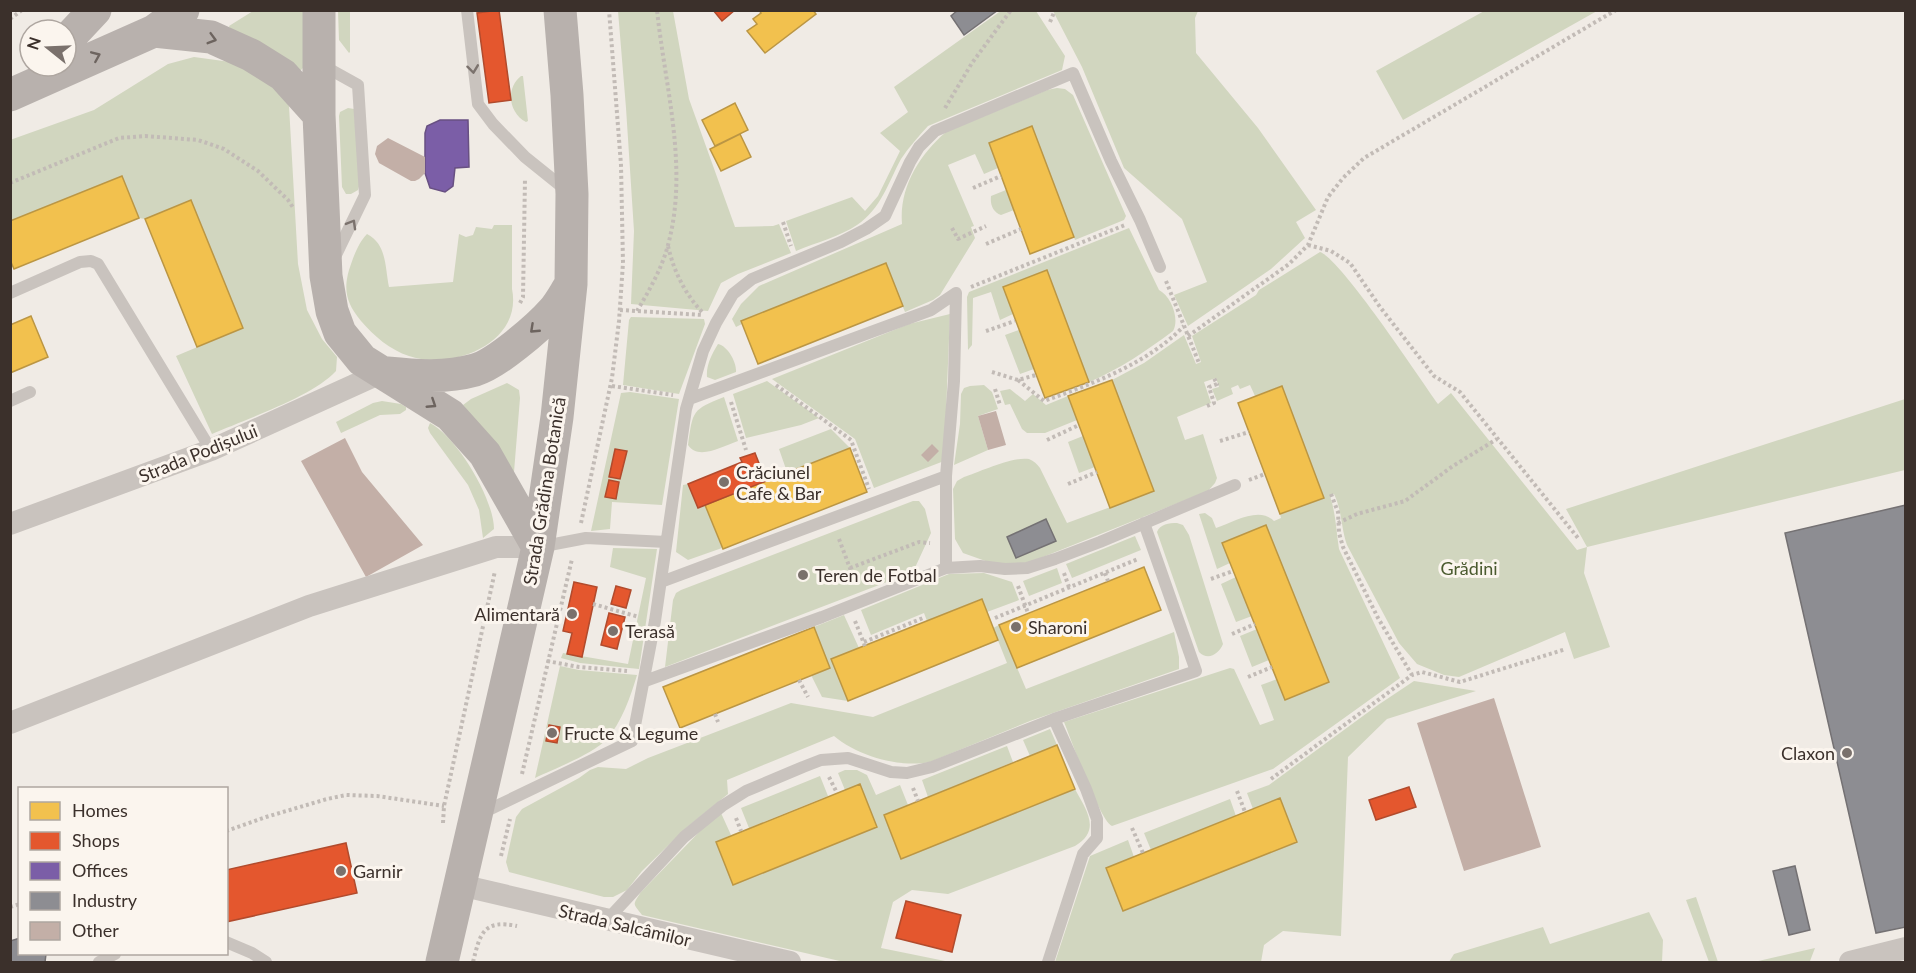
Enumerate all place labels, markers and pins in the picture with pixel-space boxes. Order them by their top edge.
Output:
place label: Crăciunel Cafe & Bar [736,461,822,504]
marker: Crăciunel Cafe & Bar [717,475,731,489]
place label: Teren de Fotbal [815,564,937,586]
marker: Teren de Fotbal [796,568,810,582]
place label: Alimentară [474,603,560,625]
marker: Alimentară [565,607,579,621]
place label: Sharoni [1028,616,1087,638]
place label: Terasă [625,620,675,642]
marker: Sharoni [1009,620,1023,634]
marker: Terasă [606,624,620,638]
place label: Fructe & Legume [564,722,698,744]
marker: Fructe & Legume [545,726,559,740]
place label: Claxon [1781,742,1835,764]
marker: Claxon [1840,746,1854,760]
place label: Garnir [353,860,403,882]
marker: Garnir [334,864,348,878]

